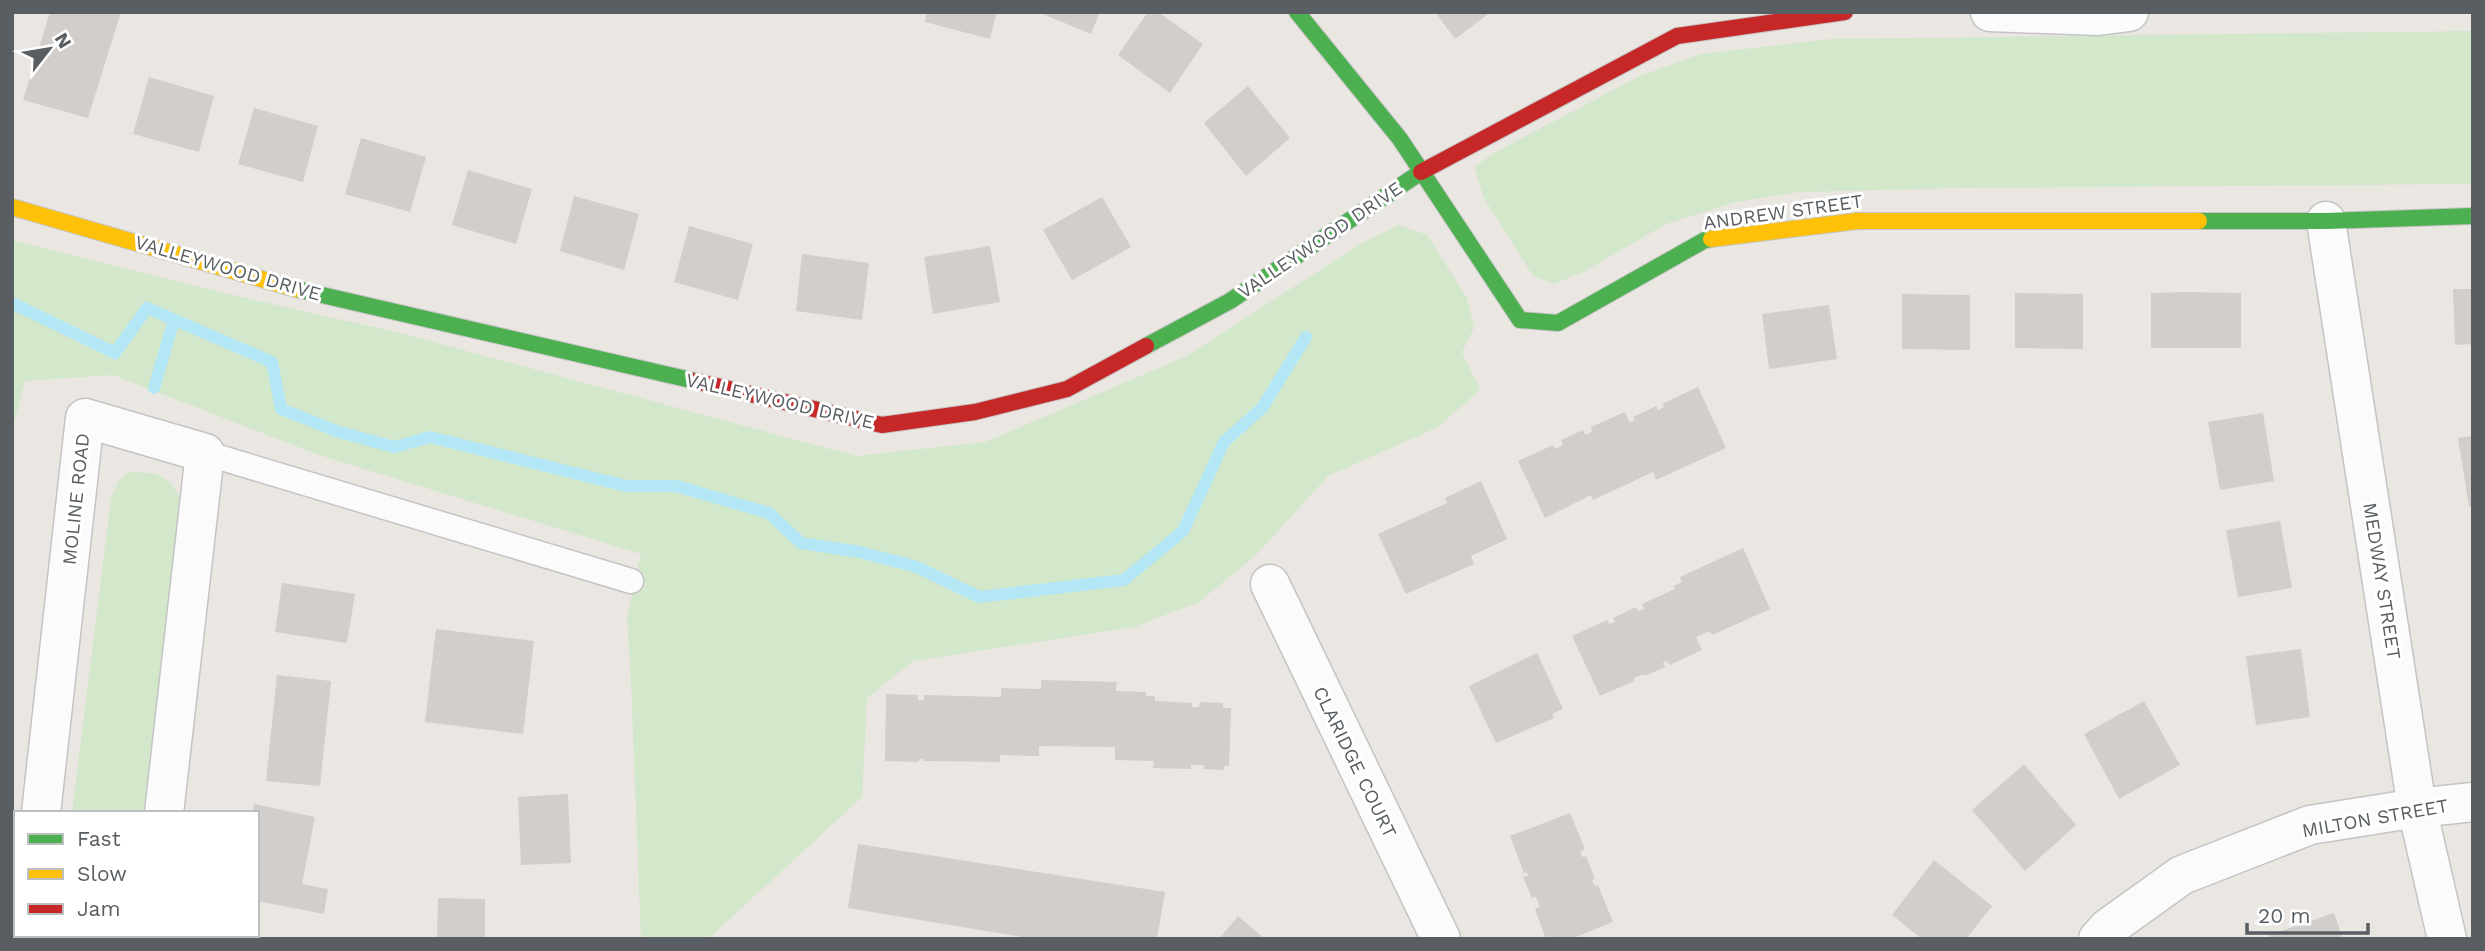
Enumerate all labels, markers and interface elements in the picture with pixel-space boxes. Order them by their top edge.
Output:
north arrow [14,14,84,84]
text: N [50,29,77,52]
street label: VALLEYWOOD DRIVE [1234,177,1406,303]
street label: ANDREW STREET [1702,189,1864,235]
street label: VALLEYWOOD DRIVE [132,230,324,306]
street label: VALLEYWOOD DRIVE [684,368,876,434]
street label: MOLINE ROAD [58,432,94,566]
street label: MEDWAY STREET [2358,501,2406,661]
street label: CLARIDGE COURT [1308,682,1402,842]
street label: MILTON STREET [2300,794,2450,842]
legend [14,811,259,937]
text: Fast [77,826,121,851]
text: Slow [77,861,127,886]
scale bar [2247,892,2368,936]
text: Jam [77,896,120,921]
text: 20 m [2258,903,2310,928]

